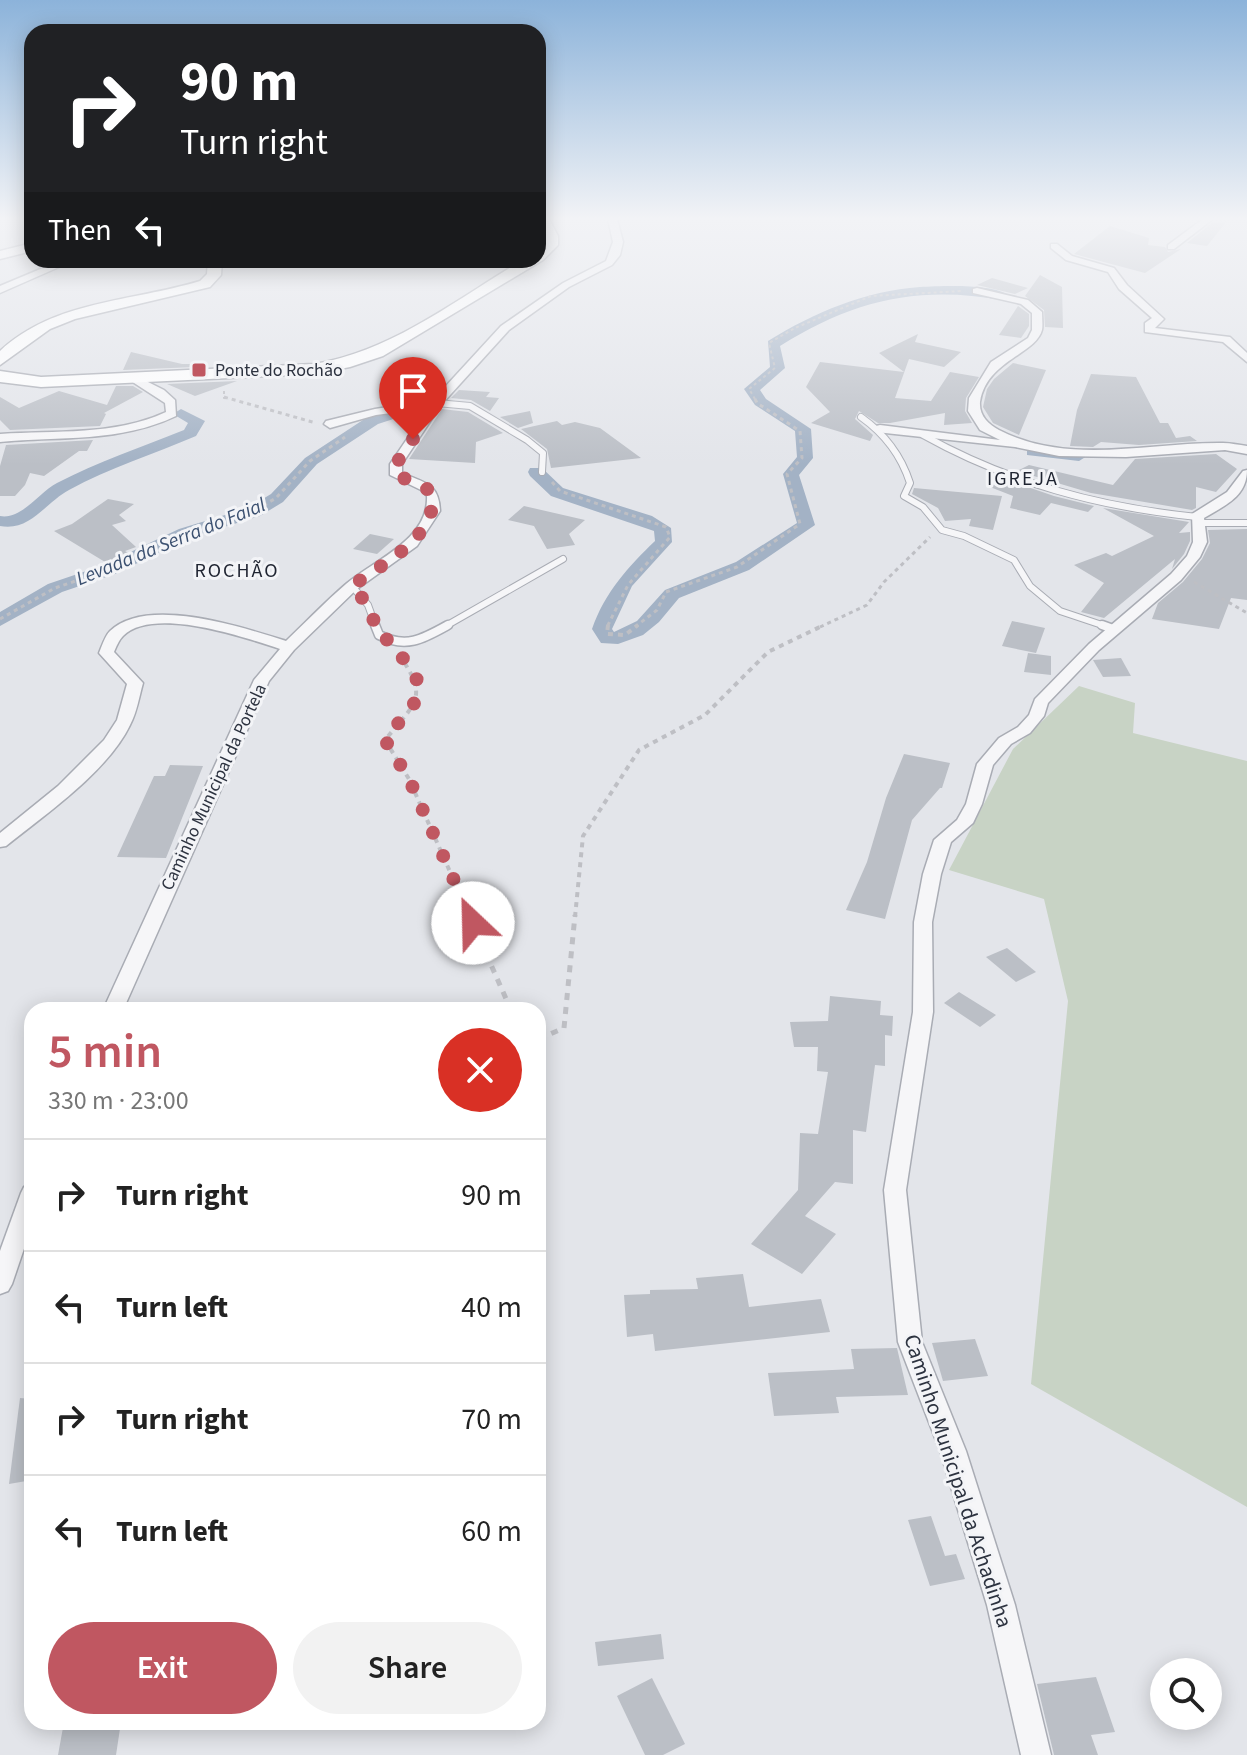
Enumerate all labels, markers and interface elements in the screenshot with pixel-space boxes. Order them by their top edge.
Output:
text: 90 m [180,43,298,122]
icon: right [48,56,152,160]
text: Turn right [180,117,328,168]
icon: left [128,208,172,252]
text: Then [48,209,112,252]
pin [379,357,447,439]
place label: Ponte do Rochão [215,358,343,383]
marker: Ponte do Rochão [190,361,208,379]
icon: arrive [391,369,435,413]
district label: IGREJA [987,465,1059,493]
water label: Levada da Serra do Faial [72,491,270,593]
district label: ROCHÃO [194,557,280,585]
street label: Caminho Municipal da Portela [155,680,273,894]
position arrow [431,881,515,965]
text: 5 min [48,1018,162,1086]
button: close [438,1028,522,1112]
text: 330 m · 23:00 [48,1082,189,1119]
icon: right [48,1173,92,1217]
text: Turn right [116,1174,248,1217]
text: 90 m [461,1174,522,1217]
icon: left [48,1285,92,1329]
text: Turn left [116,1286,228,1329]
text: 40 m [461,1286,522,1329]
street label: Caminho Municipal da Achadinha [895,1330,1021,1632]
icon: right [48,1397,92,1441]
text: Turn right [116,1398,248,1441]
text: 70 m [461,1398,522,1441]
icon: left [48,1509,92,1553]
text: Turn left [116,1510,228,1553]
text: 60 m [461,1510,522,1553]
button: Exit [48,1622,277,1714]
button: Share [293,1622,522,1714]
map controls [1150,1658,1222,1730]
button: search [1150,1658,1222,1730]

